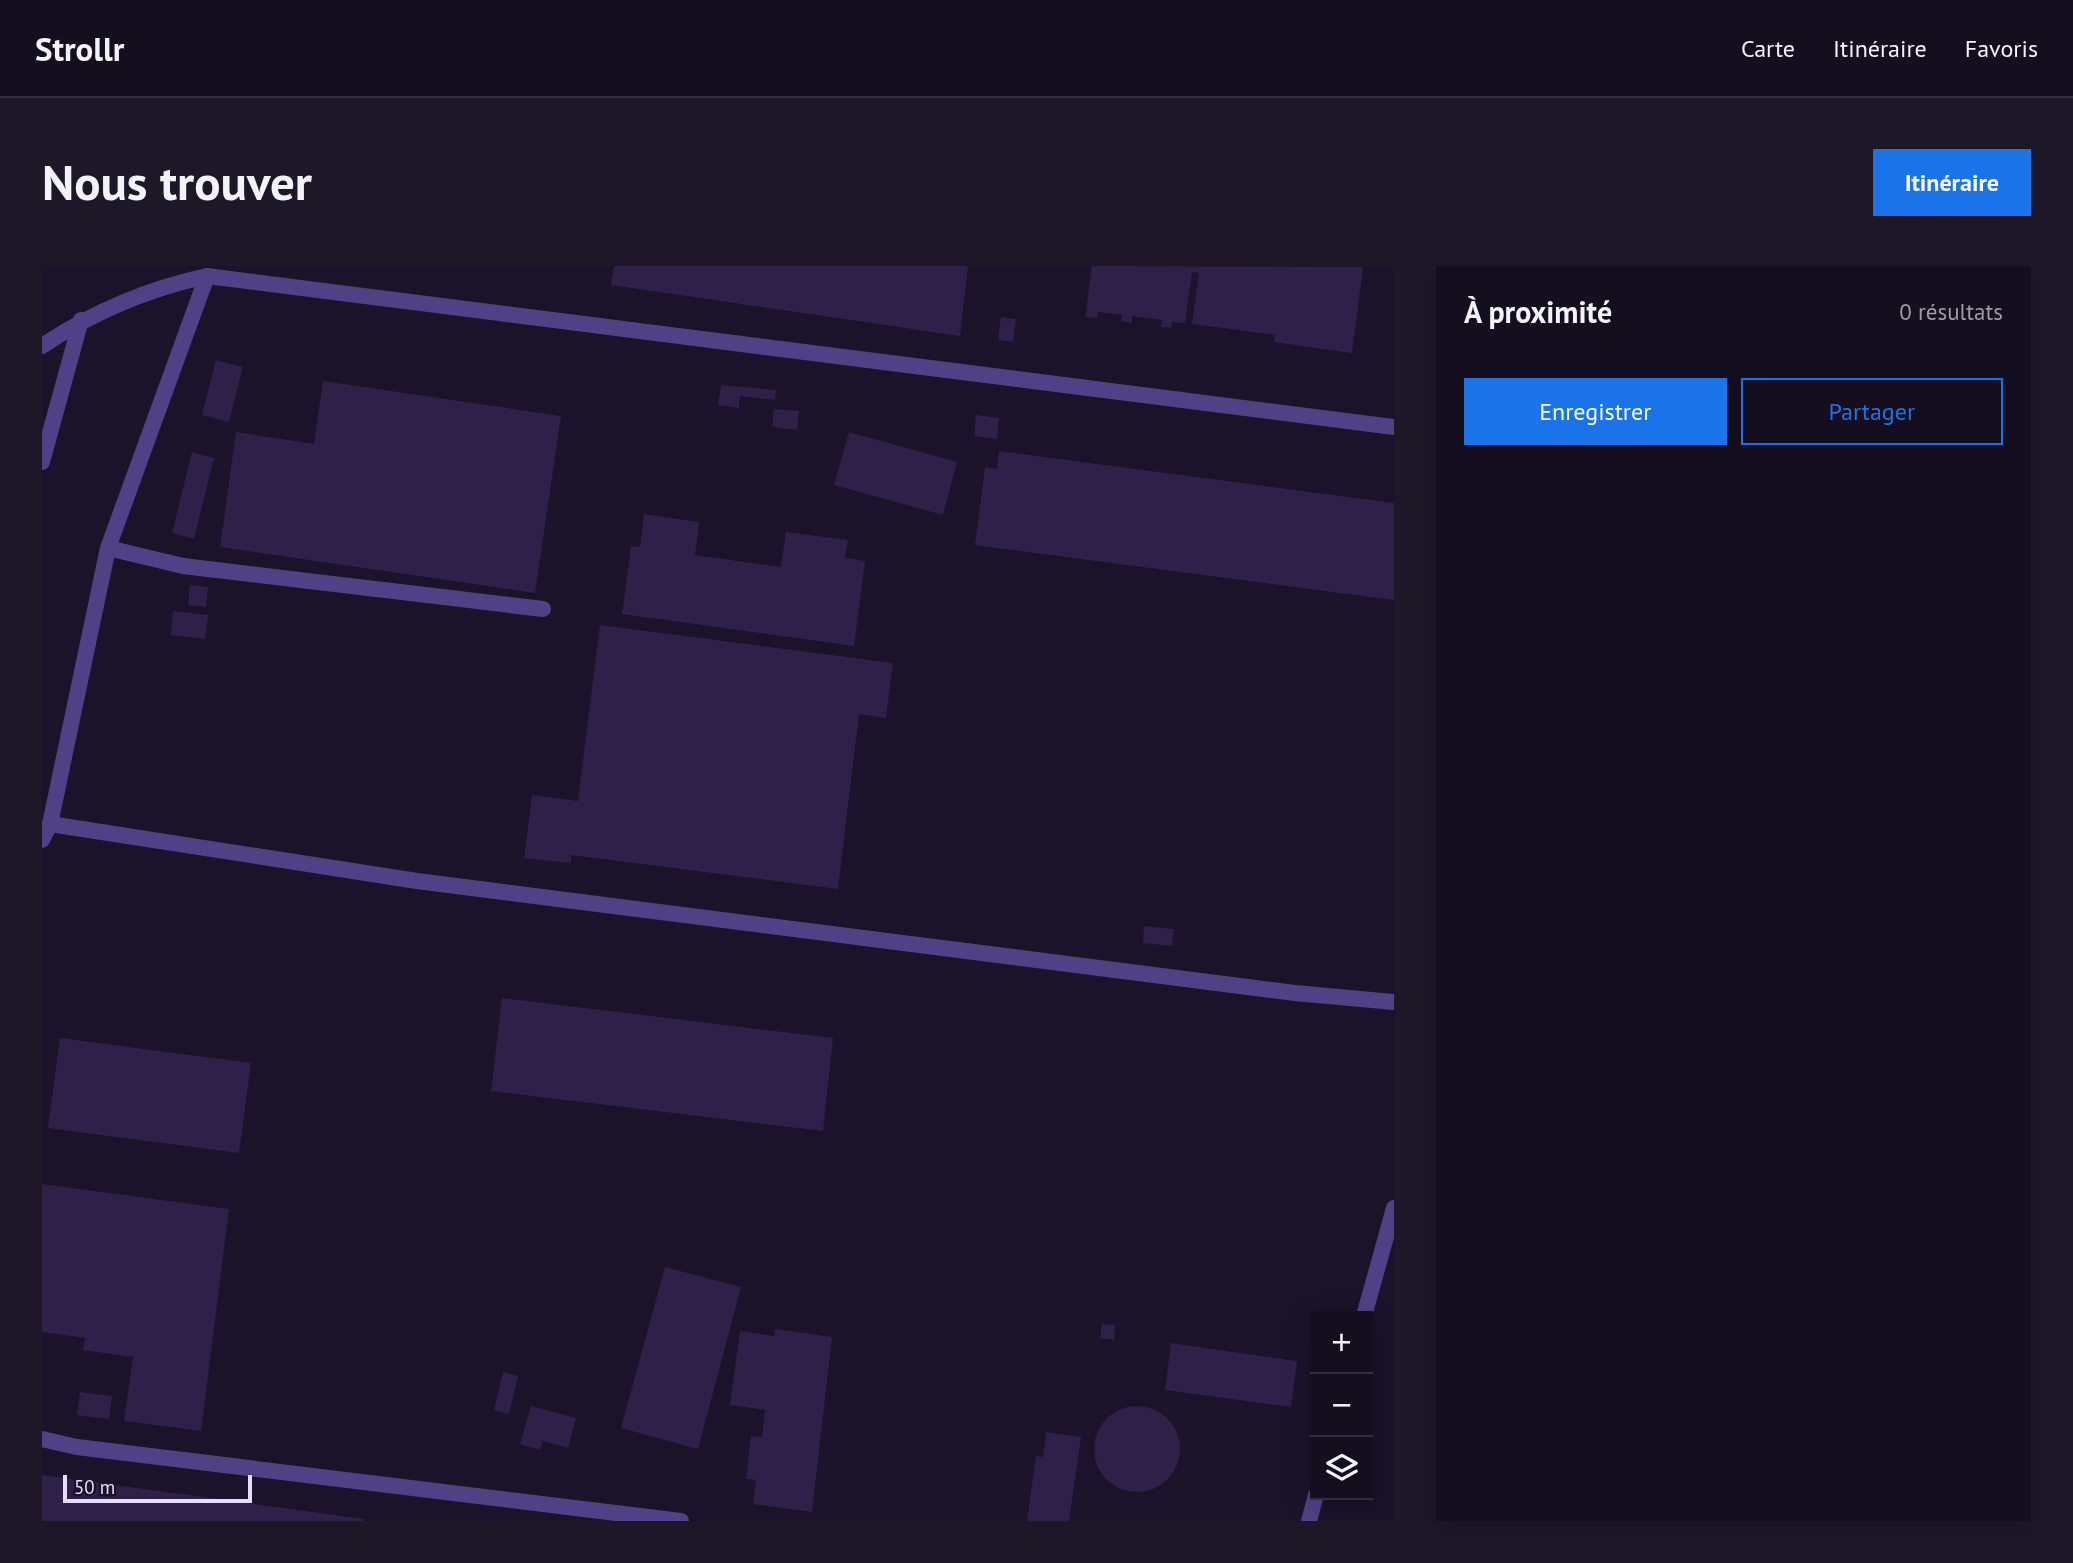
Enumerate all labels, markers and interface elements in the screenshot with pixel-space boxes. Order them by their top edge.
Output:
text: Strollr [35,27,124,70]
text: Carte [1741,33,1795,64]
text: Itinéraire [1833,33,1927,64]
text: Favoris [1965,33,2038,64]
button: Itinéraire [1873,149,2031,216]
text: Nous trouver [42,150,312,214]
text: À proximité [1464,292,1612,331]
text: 0 résultats [1899,297,2003,326]
button: Enregistrer [1464,378,1727,445]
button: Partager [1741,378,2003,445]
map controls [1310,1311,1373,1500]
button: + [1310,1311,1373,1374]
button: − [1310,1374,1373,1437]
button: layers [1310,1437,1373,1500]
scale bar [63,1472,252,1504]
text: 50 m [74,1475,115,1499]

